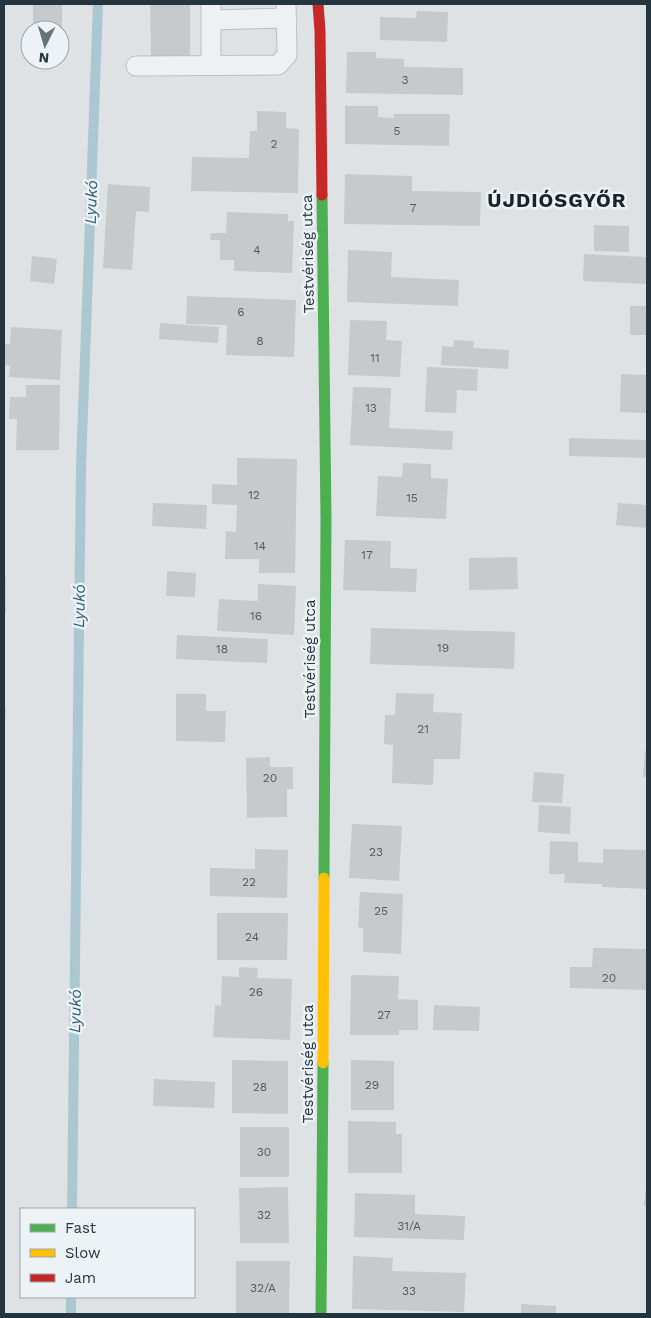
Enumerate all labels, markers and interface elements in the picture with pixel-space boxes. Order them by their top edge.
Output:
north arrow [20,20,70,70]
text: N [38,50,50,66]
house number: 3 [402,73,409,87]
house number: 5 [394,124,401,138]
house number: 2 [271,137,278,151]
water label: Lyukó [81,180,101,224]
district label: ÚJDIÓSGYŐR [487,188,627,212]
street label: Testvériség utca [298,194,318,314]
house number: 7 [410,201,417,215]
house number: 4 [253,243,261,257]
house number: 6 [237,305,245,319]
house number: 8 [256,334,264,348]
house number: 11 [370,351,380,365]
house number: 13 [365,401,377,415]
house number: 12 [248,488,260,502]
house number: 15 [406,491,418,505]
house number: 14 [254,539,266,553]
house number: 17 [361,548,373,562]
water label: Lyukó [69,584,89,628]
street label: Testvériség utca [301,599,319,718]
house number: 16 [250,609,262,623]
house number: 19 [437,641,449,655]
house number: 18 [216,642,228,656]
house number: 21 [417,722,429,736]
house number: 20 [263,771,277,785]
house number: 23 [369,845,383,859]
house number: 22 [242,875,256,889]
house number: 25 [374,904,388,918]
house number: 24 [245,930,259,944]
house number: 20 [602,971,616,985]
house number: 26 [249,985,263,999]
water label: Lyukó [65,989,85,1033]
street label: Testvériség utca [299,1004,317,1123]
house number: 27 [377,1008,391,1022]
house number: 29 [365,1078,379,1092]
house number: 28 [253,1080,267,1094]
house number: 30 [257,1145,271,1159]
legend [20,1208,195,1298]
house number: 32 [257,1208,271,1222]
text: Fast [65,1219,97,1237]
house number: 31/A [397,1219,421,1233]
text: Slow [65,1244,101,1262]
text: Jam [65,1269,96,1287]
house number: 32/A [250,1281,276,1295]
house number: 33 [402,1284,416,1298]

